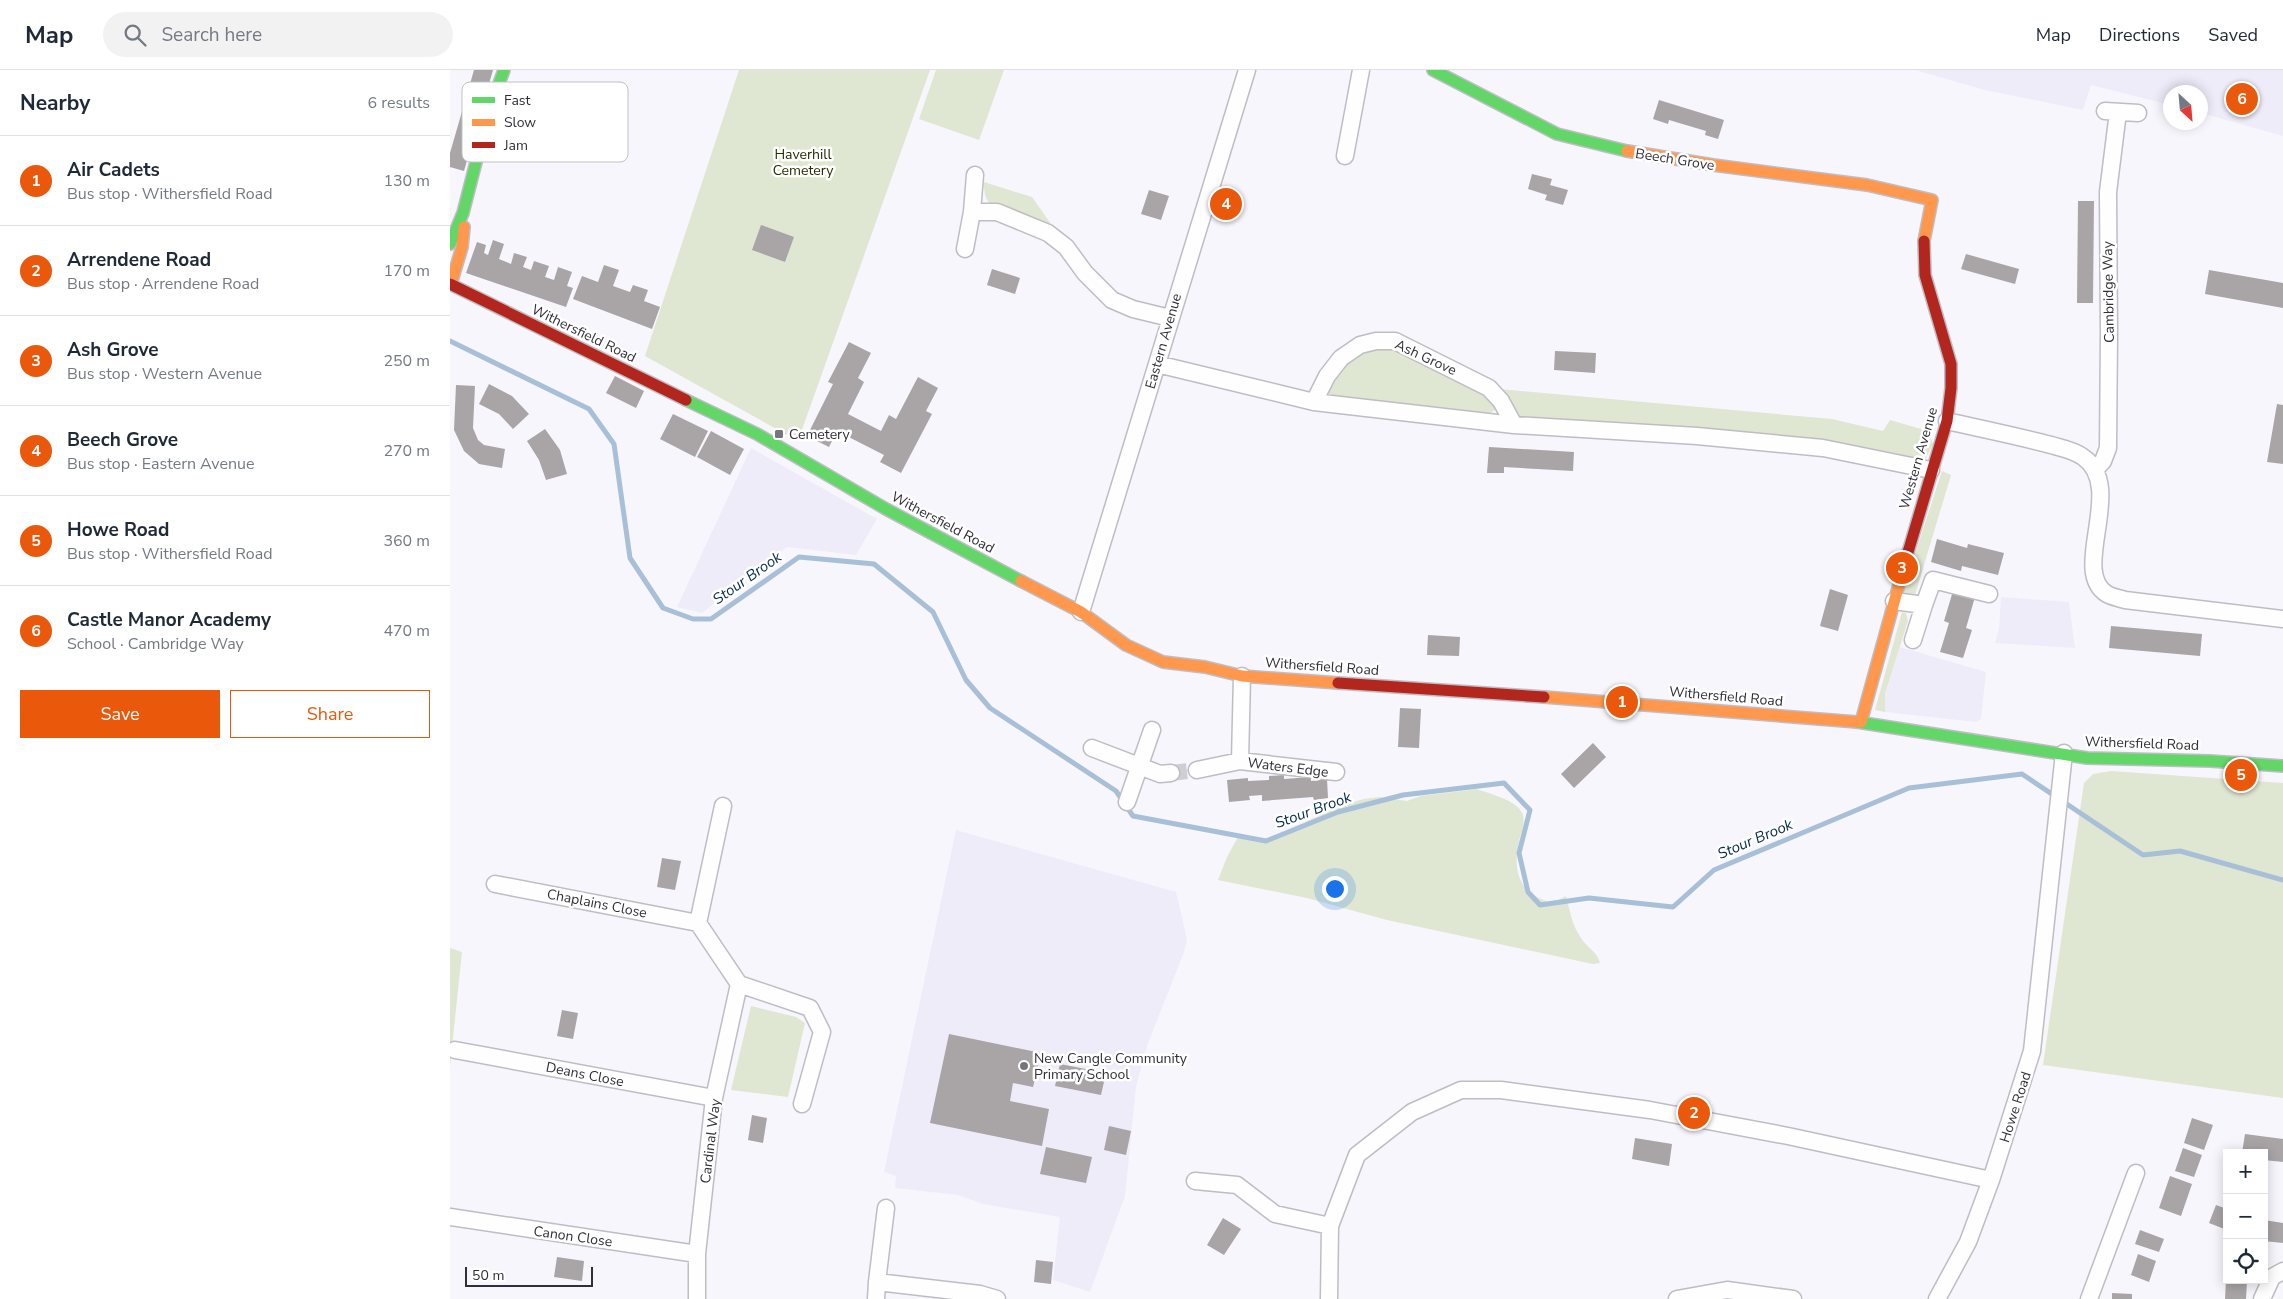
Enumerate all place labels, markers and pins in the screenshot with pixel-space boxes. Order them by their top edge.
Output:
pin: 6 [2226,80,2258,118]
pin: 4 [1210,185,1242,223]
place label: Cemetery [789,425,851,444]
marker: Cemetery [773,428,785,440]
pin: 3 [1886,549,1918,587]
pin: 1 [1606,683,1638,721]
pin: 5 [2225,756,2257,794]
place label: New Cangle Community Primary School [1034,1049,1188,1084]
marker: New Cangle Community Primary School [1018,1060,1030,1072]
pin: 2 [1678,1094,1710,1132]

